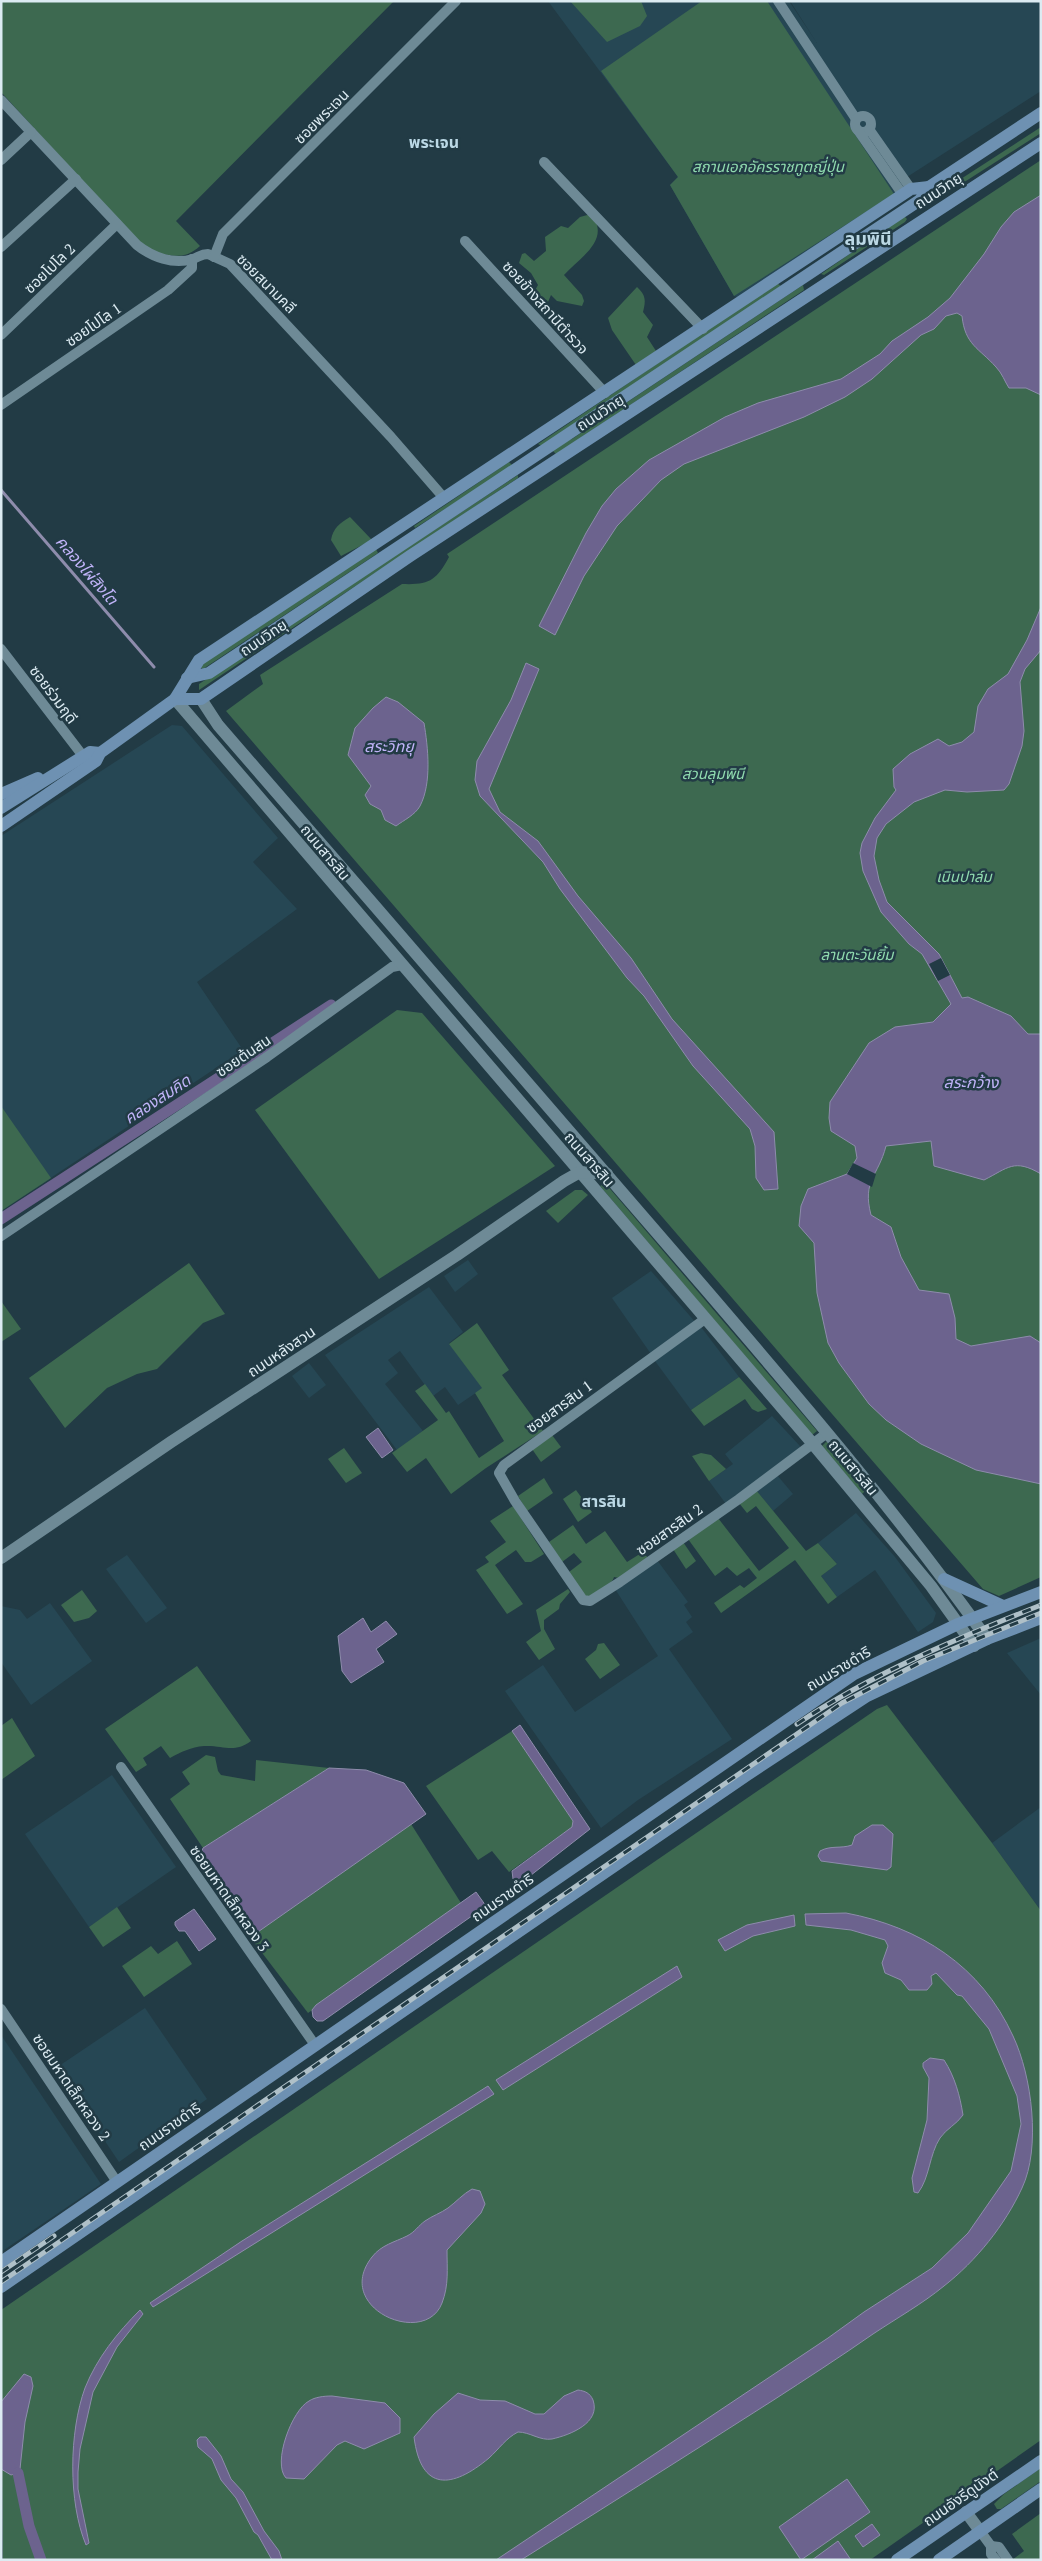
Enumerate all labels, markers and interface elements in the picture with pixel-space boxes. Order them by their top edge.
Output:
street label: ซอยพระเจน [289,84,353,148]
district label: พระเจน [409,131,459,153]
park label: สถานเอกอัครราชทูตญี่ปุ่น [692,156,845,176]
street label: ถนนวิทยุ [910,167,966,213]
district label: ลุมพินี [844,226,892,250]
street label: ซอยโปโล 2 [19,239,79,297]
street label: ซอยสนามคลี [233,249,301,317]
street label: ซอยข้างสถานีตำรวจ [499,256,593,358]
street label: ซอยโปโล 1 [61,297,125,351]
street label: ถนนวิทยุ [572,389,628,435]
water label: คลองไผ่สิงโต [51,531,124,610]
street label: ถนนวิทยุ [235,614,291,660]
street label: ซอยร่วมฤดี [26,661,82,727]
water label: สระวิทยุ [364,735,415,757]
park label: สวนลุมพินี [682,763,746,783]
street label: ถนนสารสิน [297,820,355,884]
park label: เนินปาล์ม [936,866,994,886]
park label: ลานตะวันยิ้ม [820,944,895,964]
street label: ซอยต้นสน [212,1029,274,1081]
water label: คลองสมคิด [119,1069,196,1129]
water label: สระกว้าง [944,1071,1000,1093]
street label: ถนนสารสิน [560,1127,620,1191]
street label: ถนนหลังสวน [243,1321,319,1381]
street label: ซอยสารสิน 1 [522,1375,596,1437]
street label: ถนนสารสิน [825,1435,883,1499]
district label: สารสิน [582,1490,626,1512]
street label: ซอยสารสิน 2 [632,1499,706,1559]
street label: ถนนราชดำริ [802,1641,874,1695]
street label: ซอยมหาดเล็กหลวง 3 [186,1841,274,1955]
street label: ถนนราชดำริ [467,1868,537,1926]
street label: ซอยมหาดเล็กหลวง 2 [29,2029,115,2145]
street label: ถนนราชดำริ [134,2097,204,2155]
street label: ถนนอังรีดูนังต์ [918,2464,1002,2530]

